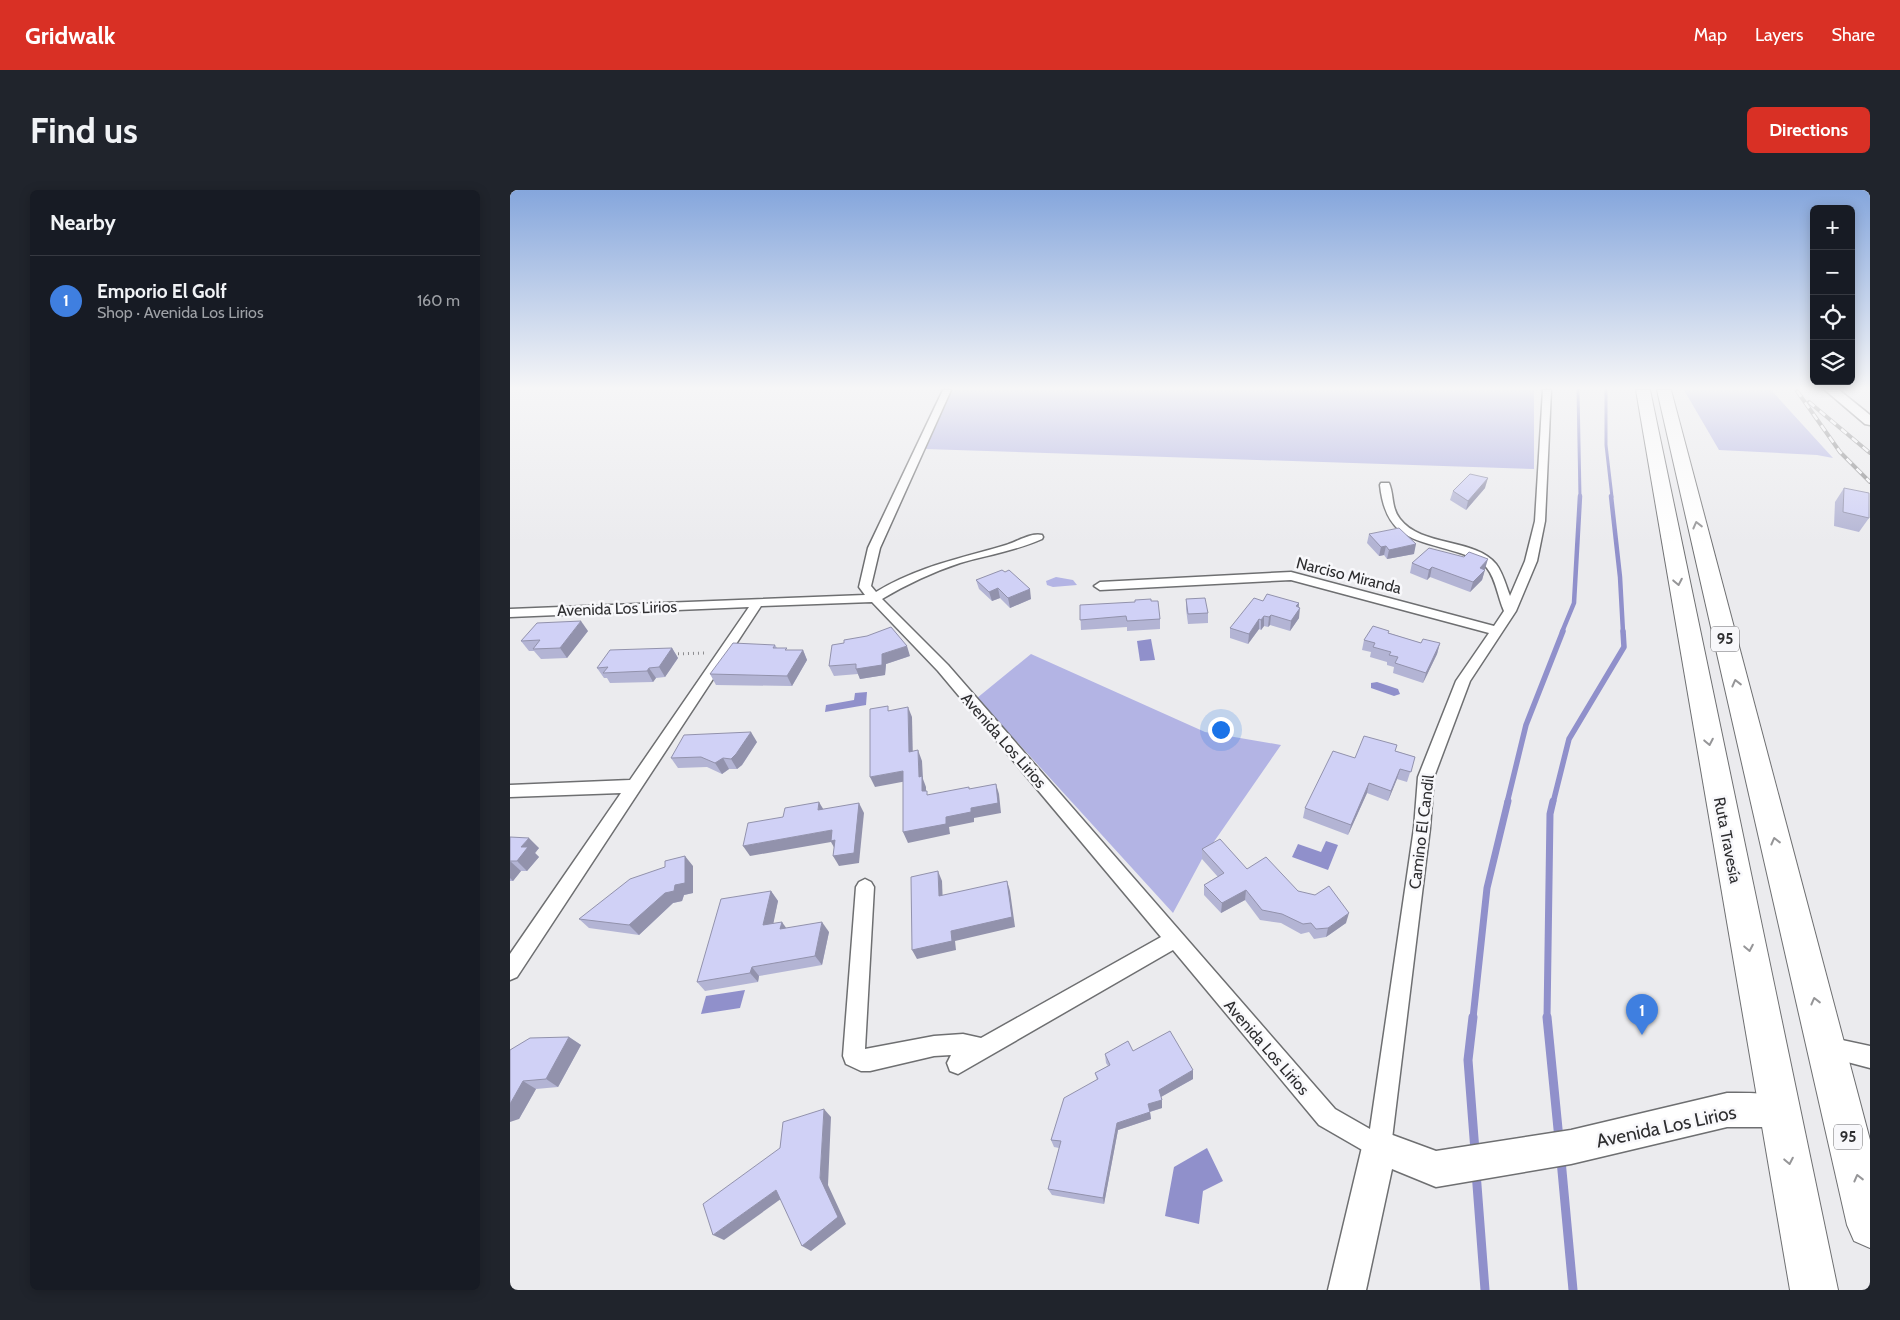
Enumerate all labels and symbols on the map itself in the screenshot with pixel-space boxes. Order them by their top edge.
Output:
one-way arrow [1692,521,1703,530]
street label: Narciso Miranda [1294,553,1404,598]
one-way arrow [1673,578,1683,587]
street label: Avenida Los Lirios [557,597,678,620]
road number: 95 [1711,626,1739,652]
one-way arrow [1731,678,1742,687]
street label: Avenida Los Lirios [957,689,1050,792]
your location [1208,717,1234,743]
one-way arrow [1703,738,1714,746]
street label: Camino El Candil [1405,774,1438,890]
street label: Ruta Travesía [1710,795,1745,885]
one-way arrow [1770,836,1781,845]
one-way arrow [1743,944,1753,952]
pin: 1 [1626,994,1658,1035]
street label: Avenida Los Lirios [1220,996,1313,1099]
one-way arrow [1810,996,1821,1005]
street label: Avenida Los Lirios [1594,1100,1738,1153]
road number: 95 [1834,1124,1862,1150]
one-way arrow [1784,1156,1794,1165]
one-way arrow [1853,1174,1864,1183]

